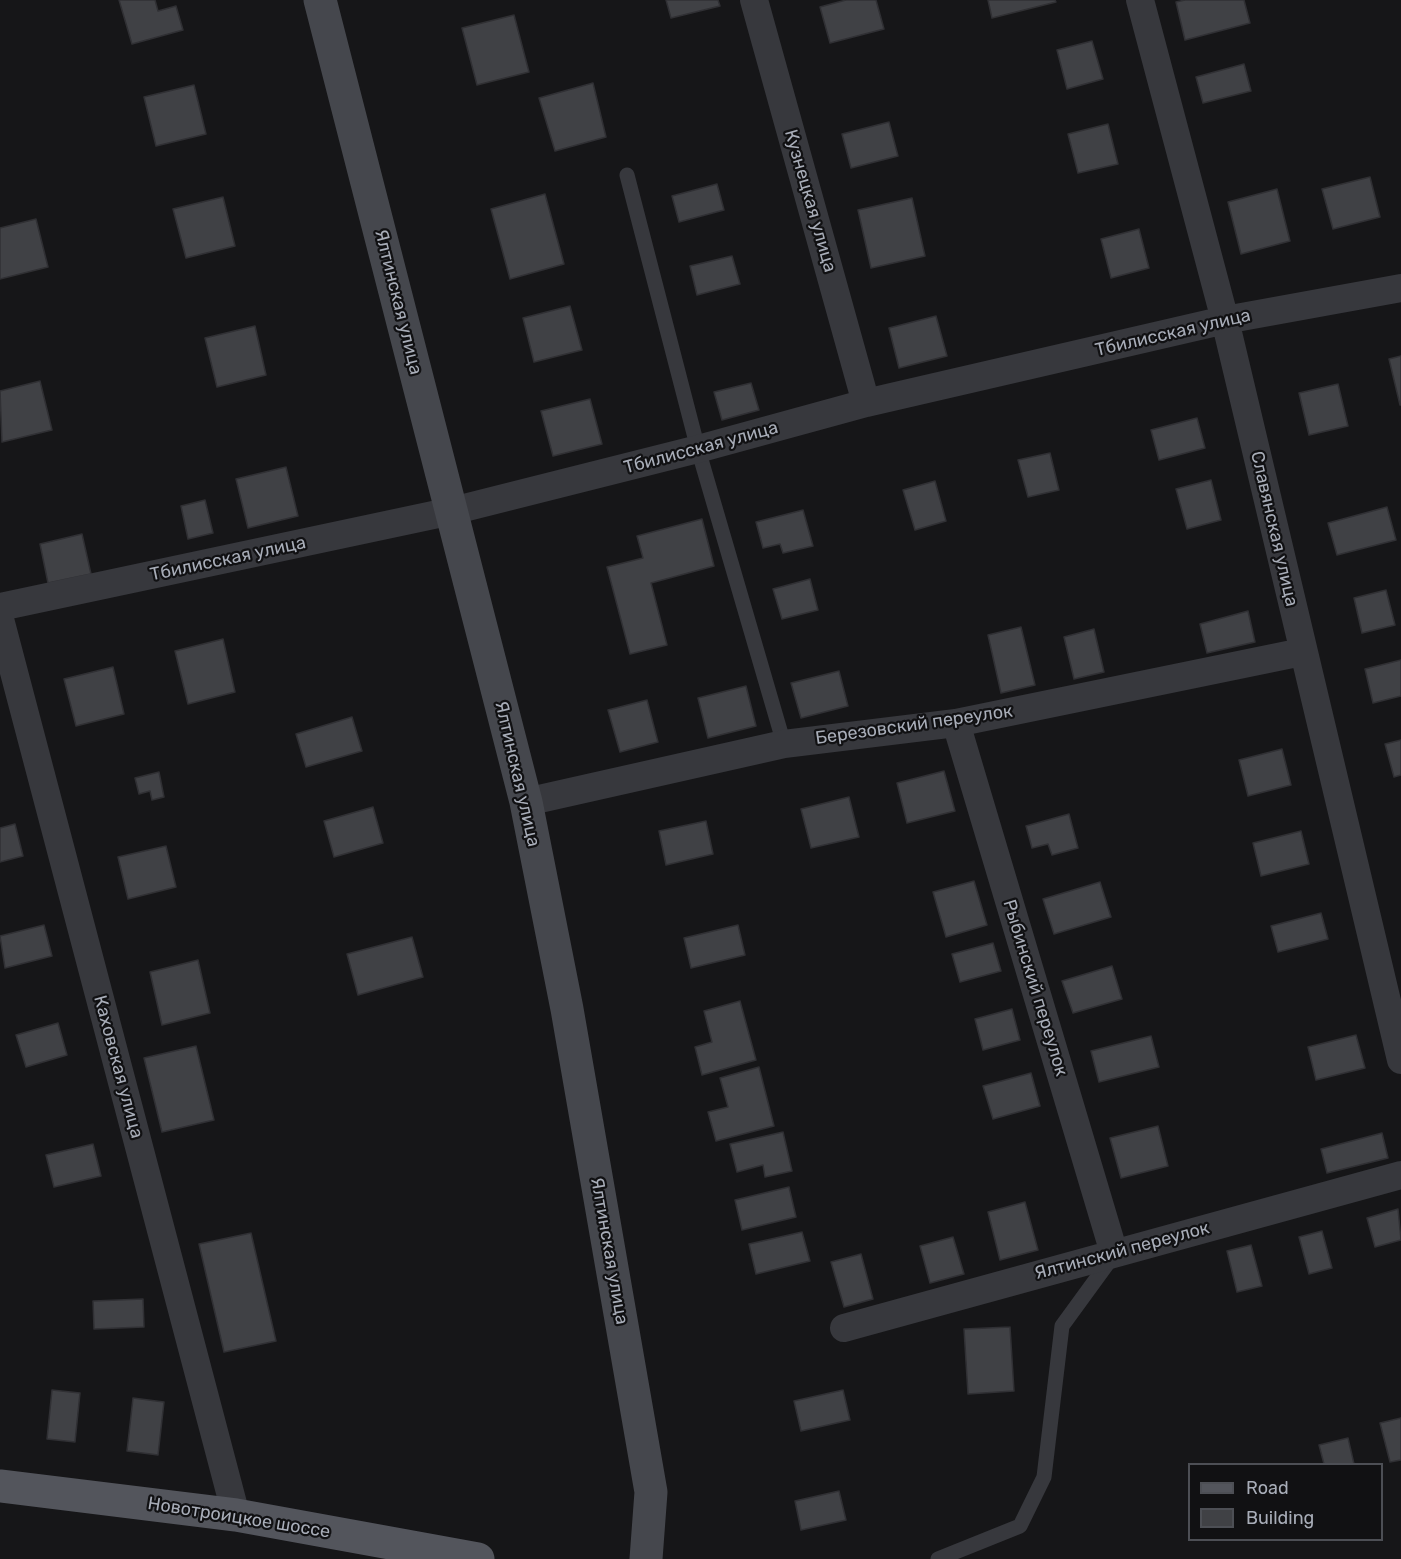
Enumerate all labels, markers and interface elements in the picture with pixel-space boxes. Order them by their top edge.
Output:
street label: Кузнецкая улица [779,127,841,275]
street label: Ялтинская улица [370,227,426,377]
street label: Тбилисская улица [1093,305,1253,361]
street label: Тбилисская улица [622,417,780,479]
street label: Славянская улица [1246,449,1302,609]
street label: Тбилисская улица [148,532,308,586]
street label: Ялтинская улица [490,699,544,849]
street label: Березовский переулок [814,700,1014,750]
street label: Рыбинский переулок [998,897,1072,1079]
street label: Каховская улица [89,993,147,1141]
street label: Ялтинская улица [585,1176,633,1326]
street label: Ялтинский переулок [1032,1217,1212,1285]
legend [1188,1463,1383,1541]
text: Road [1246,1477,1289,1499]
street label: Новотроицкое шоссе [146,1493,332,1543]
text: Building [1246,1507,1314,1529]

